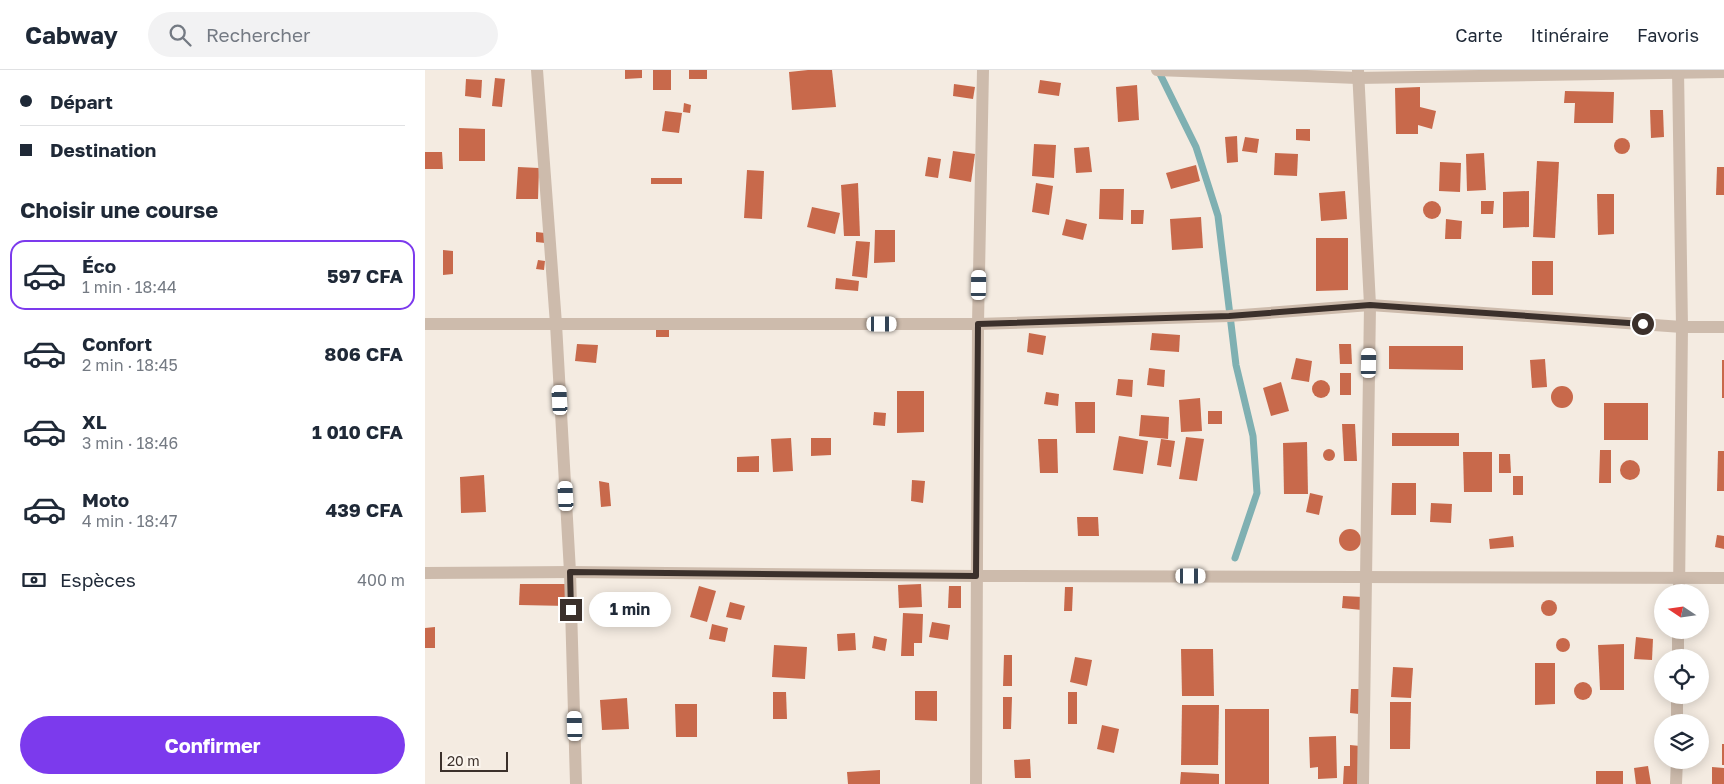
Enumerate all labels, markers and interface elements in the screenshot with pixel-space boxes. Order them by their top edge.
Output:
search box [148,12,498,57]
text: Cabway [25,20,118,49]
icon: search [166,21,194,49]
text: Rechercher [206,23,310,46]
text: Carte [1455,24,1503,46]
text: Itinéraire [1531,24,1609,46]
text: Favoris [1637,24,1699,46]
text: Départ [50,90,113,113]
text: Destination [50,138,156,161]
text: Choisir une course [20,196,218,223]
icon: car [22,253,67,298]
text: Éco [82,254,116,277]
text: 597 CFA [327,264,403,287]
car [971,270,986,300]
text: 1 min · 18:44 [82,277,177,297]
route start [1632,313,1654,335]
car [867,317,897,332]
icon: car [22,331,67,376]
text: Confort [82,332,152,355]
text: 806 CFA [324,342,403,365]
car [1361,348,1376,378]
text: 2 min · 18:45 [82,355,178,375]
car [551,385,568,415]
icon: car [22,409,67,454]
text: XL [82,410,107,433]
text: 1 010 CFA [312,420,403,443]
text: 3 min · 18:46 [82,433,178,453]
car [557,481,574,511]
icon: car [22,487,67,532]
text: Moto [82,488,129,511]
text: 439 CFA [325,498,403,521]
text: 4 min · 18:47 [82,511,177,531]
icon: cash [20,566,48,594]
text: Espèces [60,568,136,591]
car [1176,569,1206,584]
text: 400 m [357,570,405,590]
north arrow [1654,584,1709,639]
map controls [1654,584,1709,769]
callout: 1 min [589,592,671,628]
route end [560,599,582,621]
text: 1 min [610,599,650,619]
button: locate [1654,649,1709,704]
car [566,711,583,741]
button: layers [1654,714,1709,769]
button: Confirmer [20,716,405,774]
scale bar [440,749,507,772]
text: 20 m [447,752,480,769]

